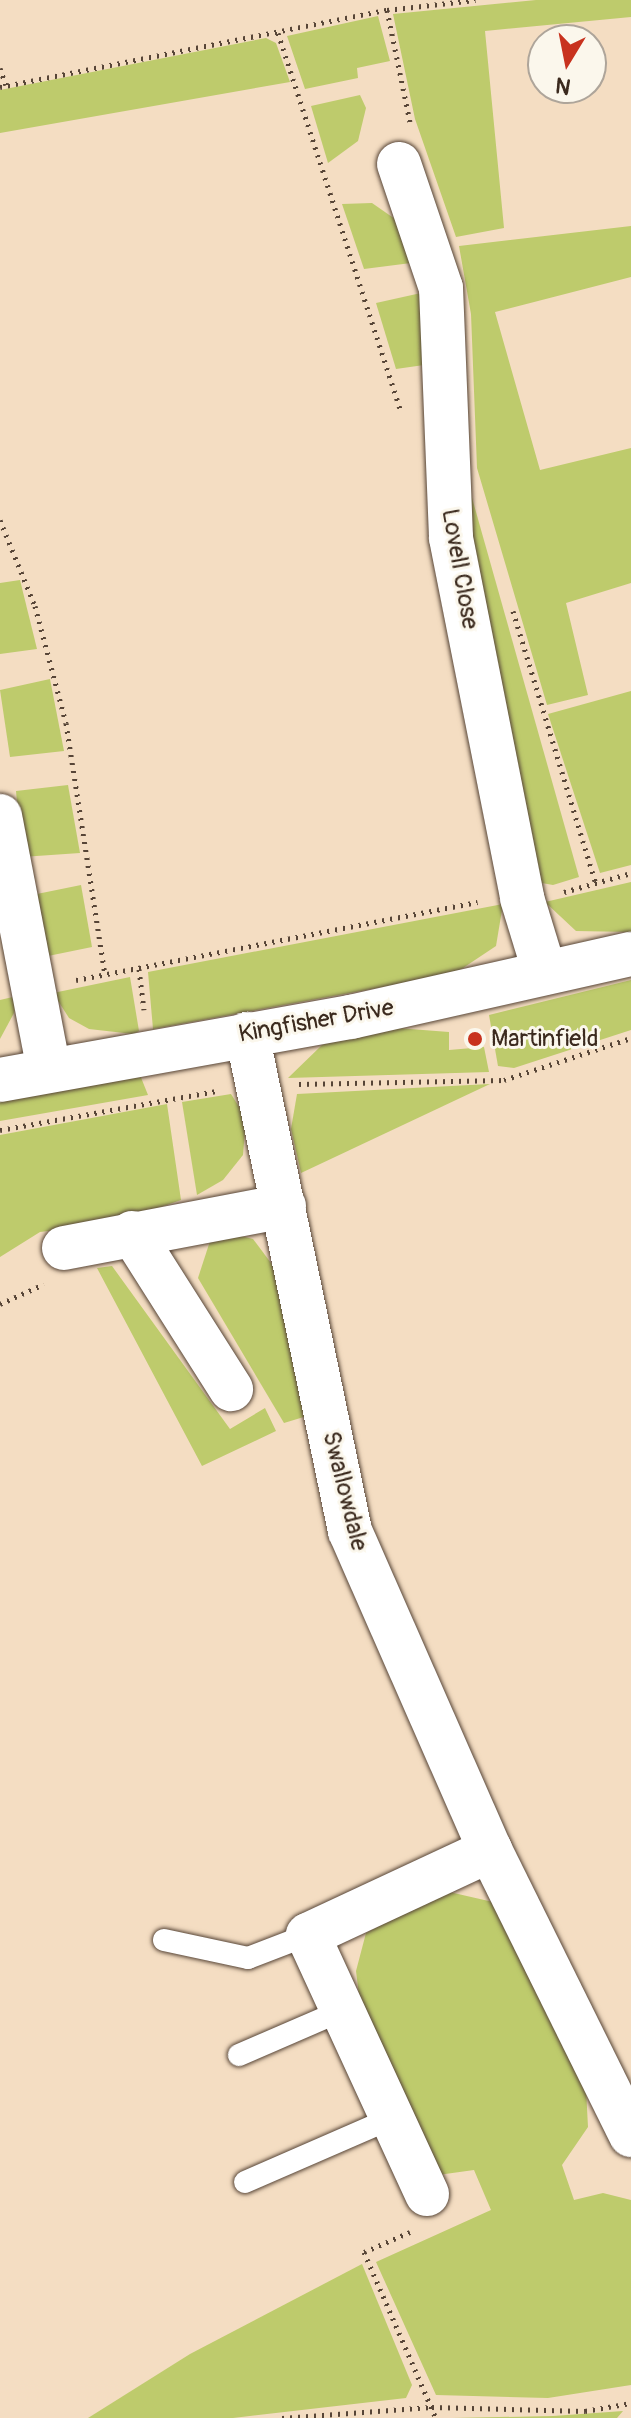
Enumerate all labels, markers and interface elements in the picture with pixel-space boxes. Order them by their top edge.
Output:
north arrow [527,24,607,104]
text: N [553,71,573,101]
street label: Lovell Close [435,507,485,631]
street label: Kingfisher Drive [236,993,396,1049]
place label: Martinfield [491,1025,599,1053]
marker: Martinfield [466,1030,484,1048]
street label: Swallowdale [316,1428,374,1554]

